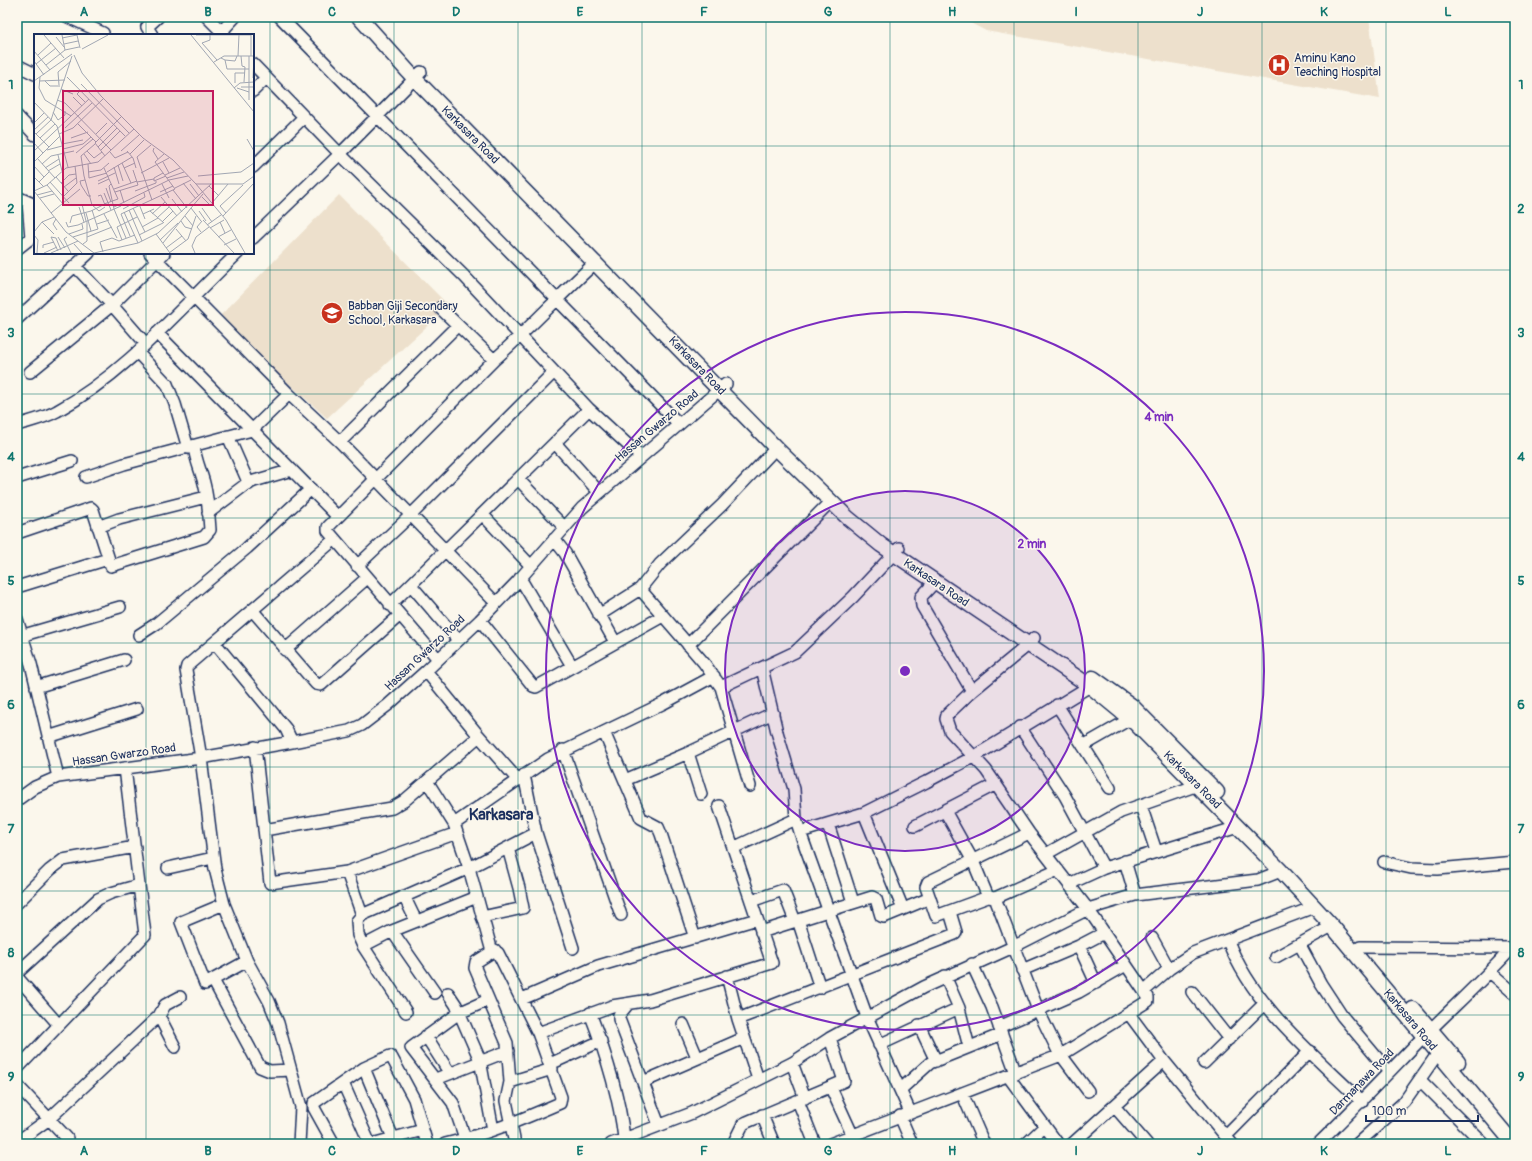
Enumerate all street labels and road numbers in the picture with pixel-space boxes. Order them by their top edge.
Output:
street label: Karkasara Road [438,103,502,167]
street label: Karkasara Road [665,333,729,399]
street label: Hassan Gwarzo Road [612,387,702,465]
street label: Karkasara Road [900,556,972,611]
street label: Hassan Gwarzo Road [382,612,468,694]
street label: Hassan Gwarzo Road [71,740,177,770]
street label: Karkasara Road [1160,748,1224,812]
street label: Karkasara Road [1380,986,1440,1054]
street label: Darmanawa Road [1326,1045,1398,1118]

